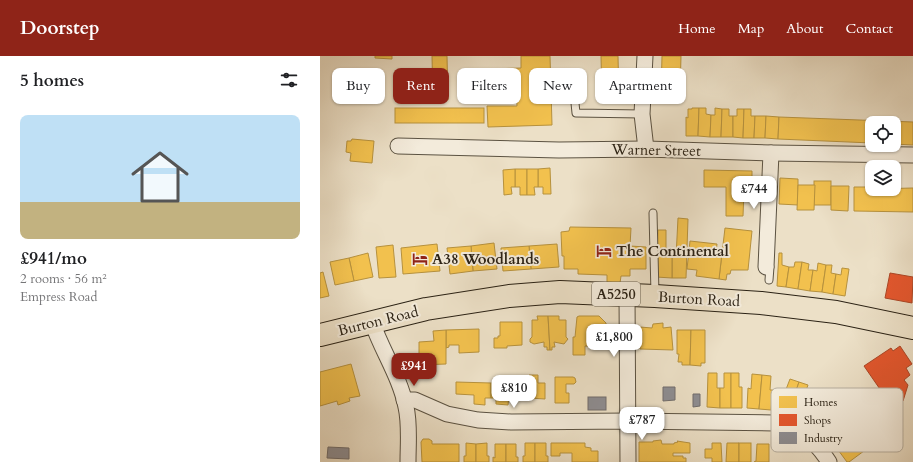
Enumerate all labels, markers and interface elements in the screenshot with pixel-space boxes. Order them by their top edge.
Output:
text: Doorstep [20,15,100,41]
text: Home [678,19,716,38]
text: Map [738,19,764,38]
text: About [786,19,823,38]
text: Contact [845,19,893,38]
chip: Buy [332,68,385,104]
chip: Rent [393,68,449,104]
chip: Filters [457,68,521,104]
chip: New [529,68,587,104]
chip: Apartment [595,68,686,104]
text: 5 homes [20,69,84,92]
icon: filters [278,69,300,91]
map controls [865,116,901,196]
button: locate [865,116,901,152]
street label: Warner Street [610,139,701,161]
icon: home [124,141,196,213]
button: layers [865,160,901,196]
pin: £744 [730,176,778,210]
text: £744 [740,180,768,198]
place label: The Continental [616,241,729,261]
hotel icon: The Continental [595,242,613,260]
text: £941/mo [20,247,87,270]
place label: A38 Woodlands [432,249,539,269]
hotel icon: A38 Woodlands [411,250,429,268]
text: 2 rooms · 56 m² [20,270,107,288]
road number: A5250 [592,282,640,306]
street label: Burton Road [657,287,741,311]
text: Empress Road [20,288,97,306]
street label: Burton Road [336,301,420,341]
pin: £1,800 [581,324,647,358]
text: £1,800 [595,328,633,346]
pin: £941 [390,353,438,387]
text: £941 [400,357,428,375]
pin: £810 [490,375,538,409]
text: £810 [500,379,528,397]
legend [771,388,903,452]
text: Homes [804,395,837,410]
pin: £787 [618,407,666,441]
text: £787 [628,411,656,429]
text: Shops [804,413,831,428]
text: Industry [804,431,843,446]

